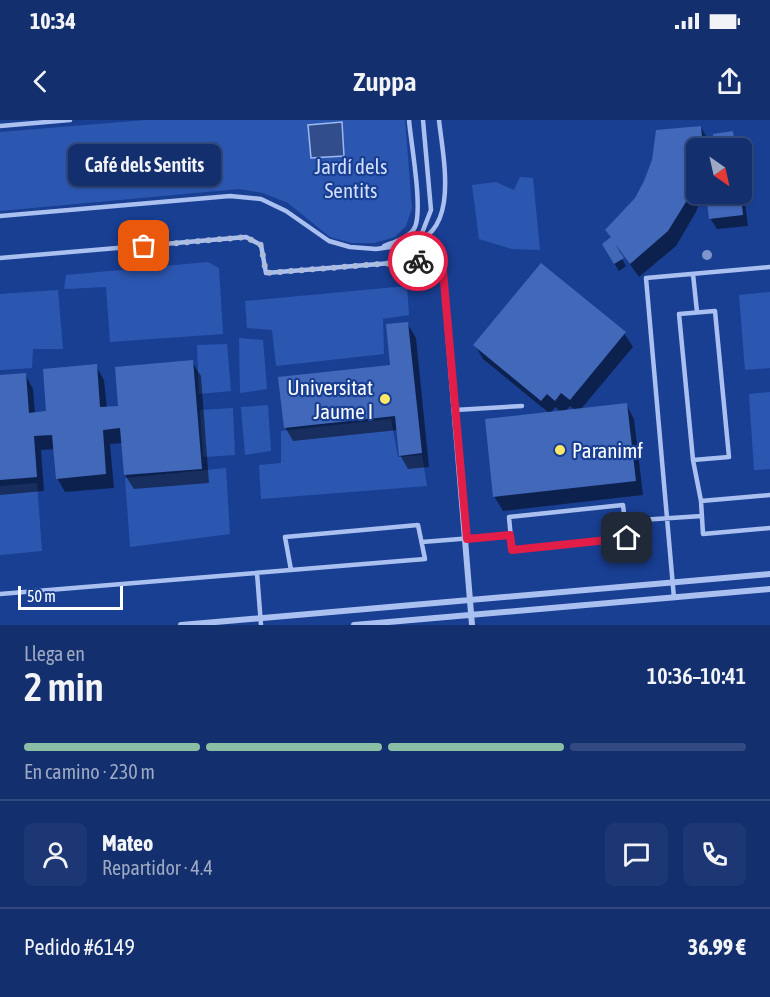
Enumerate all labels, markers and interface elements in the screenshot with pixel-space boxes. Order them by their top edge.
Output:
text: 10:34 [30,8,76,34]
icon: back [24,65,57,98]
icon: share [713,65,746,98]
text: Zuppa [353,66,417,97]
north arrow [686,138,752,204]
map controls [686,138,752,204]
callout: Café dels Sentits [68,144,220,186]
text: Café dels Sentits [85,153,204,176]
park label: Jardí dels Sentits [315,154,387,202]
pin [118,220,169,271]
icon: bag [127,229,160,262]
courier [388,231,448,291]
icon: bike [402,245,435,278]
place label: Universitat Jaume I [287,375,373,423]
marker: Universitat Jaume I [378,392,392,406]
place label: Paranimf [572,438,643,462]
marker: Paranimf [553,443,567,457]
pin [601,512,652,563]
icon: home [610,521,643,554]
scale bar [18,583,123,610]
text: 50 m [27,587,56,605]
text: Llega en [24,642,85,665]
text: 10:36–10:41 [647,663,746,689]
text: 2 min [24,665,104,709]
text: En camino · 230 m [24,760,155,783]
button: person [24,823,87,886]
button: chat [605,823,668,886]
button: phone [683,823,746,886]
text: Mateo [102,830,153,856]
text: Repartidor · 4.4 [102,856,213,879]
text: Pedido #6149 [24,934,135,960]
text: 36.99 € [688,934,746,960]

